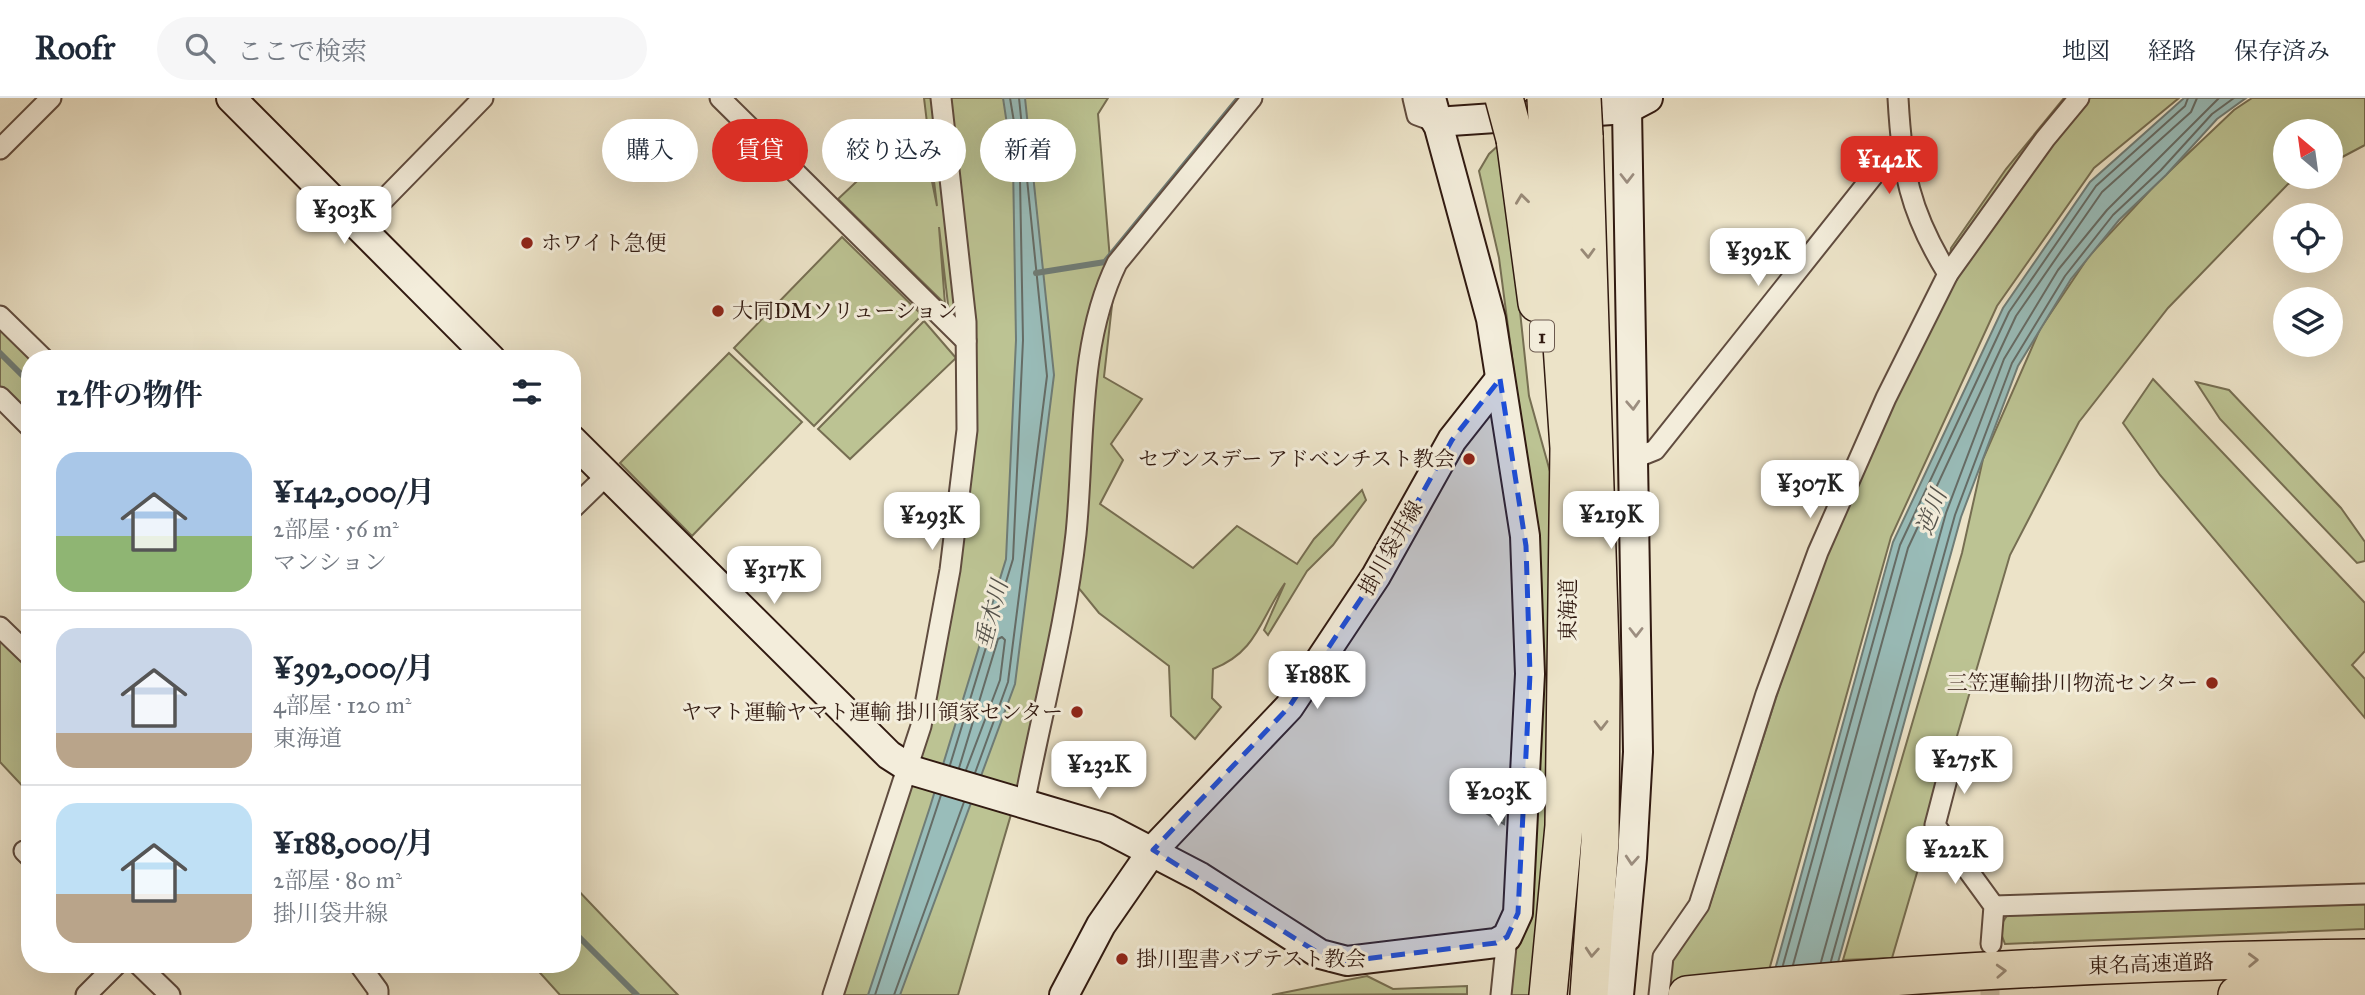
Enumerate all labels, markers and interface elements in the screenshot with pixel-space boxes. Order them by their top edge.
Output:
search box [157,17,647,80]
text: Roofr [35,28,115,68]
icon: search [181,29,219,67]
text: ここで検索 [237,35,367,67]
text: 地図 [2062,36,2110,66]
text: 経路 [2148,36,2196,66]
text: 保存済み [2234,36,2330,66]
chip: 購入 [602,119,698,182]
chip: 賃貸 [712,119,808,182]
chip: 絞り込み [822,119,966,182]
chip: 新着 [980,119,1076,182]
north arrow [2273,119,2343,189]
map controls [2273,119,2343,357]
pin: ¥142K [1840,136,1938,196]
text: ¥142K [1857,145,1921,173]
one-way arrow [1620,172,1635,183]
pin: ¥303K [295,186,393,246]
one-way arrow [1515,193,1530,205]
text: ¥303K [312,195,376,223]
button: locate [2273,203,2343,273]
pin: ¥392K [1709,228,1807,288]
place label: ホワイト急便 [541,230,666,256]
marker: ホワイト急便 [519,235,535,251]
text: ¥392K [1726,237,1790,265]
one-way arrow [1580,248,1595,259]
button: layers [2273,287,2343,357]
place label: 大同DMソリューション [732,298,957,324]
marker: 大同DMソリューション [710,303,726,319]
road number: 1 [1530,320,1554,352]
icon: filters [508,373,546,411]
text: 12件の物件 [56,377,203,413]
one-way arrow [1625,400,1640,411]
place label: セブンスデー アドベンチスト教会 [1138,446,1455,472]
marker: セブンスデー アドベンチスト教会 [1461,451,1477,467]
pin: ¥307K [1761,460,1859,520]
text: ¥307K [1777,469,1843,497]
text: ¥142,000/月 [273,474,435,510]
icon: home [112,480,196,564]
water label: 逆川 [1910,483,1953,538]
pin: ¥219K [1562,491,1660,551]
pin: ¥293K [883,492,981,552]
street label: 掛川袋井線 [1353,496,1429,600]
text: ¥219K [1579,500,1643,528]
text: ¥293K [900,501,964,529]
text: 2部屋 · 56 m² [273,515,399,543]
pin: ¥317K [725,546,823,606]
text: マンション [273,548,387,576]
text: ¥317K [743,555,805,583]
water label: 垂木川 [969,574,1014,651]
street label: 東海道 [1555,579,1581,642]
one-way arrow [1628,628,1644,638]
text: ¥392,000/月 [273,650,434,686]
pin: ¥188K [1268,652,1366,711]
icon: home [112,656,196,740]
text: ¥188K [1285,660,1349,688]
place label: 三笠運輸掛川物流センター [1947,670,2198,696]
marker: 三笠運輸掛川物流センター [2204,675,2220,691]
text: 4部屋 · 120 m² [273,691,412,719]
place label: ヤマト運輸ヤマト運輸 掛川領家センター [681,699,1063,725]
marker: ヤマト運輸ヤマト運輸 掛川領家センター [1069,704,1085,720]
one-way arrow [1593,720,1609,731]
text: 東海道 [273,724,342,752]
pin: ¥275K [1915,736,2013,796]
pin: ¥232K [1050,742,1148,801]
text: ¥275K [1931,745,1997,773]
text: ¥232K [1067,750,1131,778]
pin: ¥203K [1449,768,1547,828]
text: ¥203K [1465,777,1531,805]
text: ¥188,000/月 [273,825,435,861]
pin: ¥222K [1906,826,2004,886]
icon: home [112,831,196,915]
text: ¥222K [1922,835,1988,863]
one-way arrow [1625,855,1640,866]
text: 2部屋 · 80 m² [273,866,402,894]
text: 掛川袋井線 [273,899,388,927]
place label: 掛川聖書バプテスト教会 [1136,946,1366,972]
one-way arrow [1585,947,1600,958]
street label: 東名高速道路 [2088,949,2214,979]
marker: 掛川聖書バプテスト教会 [1114,951,1130,967]
one-way arrow [2248,953,2259,968]
one-way arrow [1996,964,2007,979]

